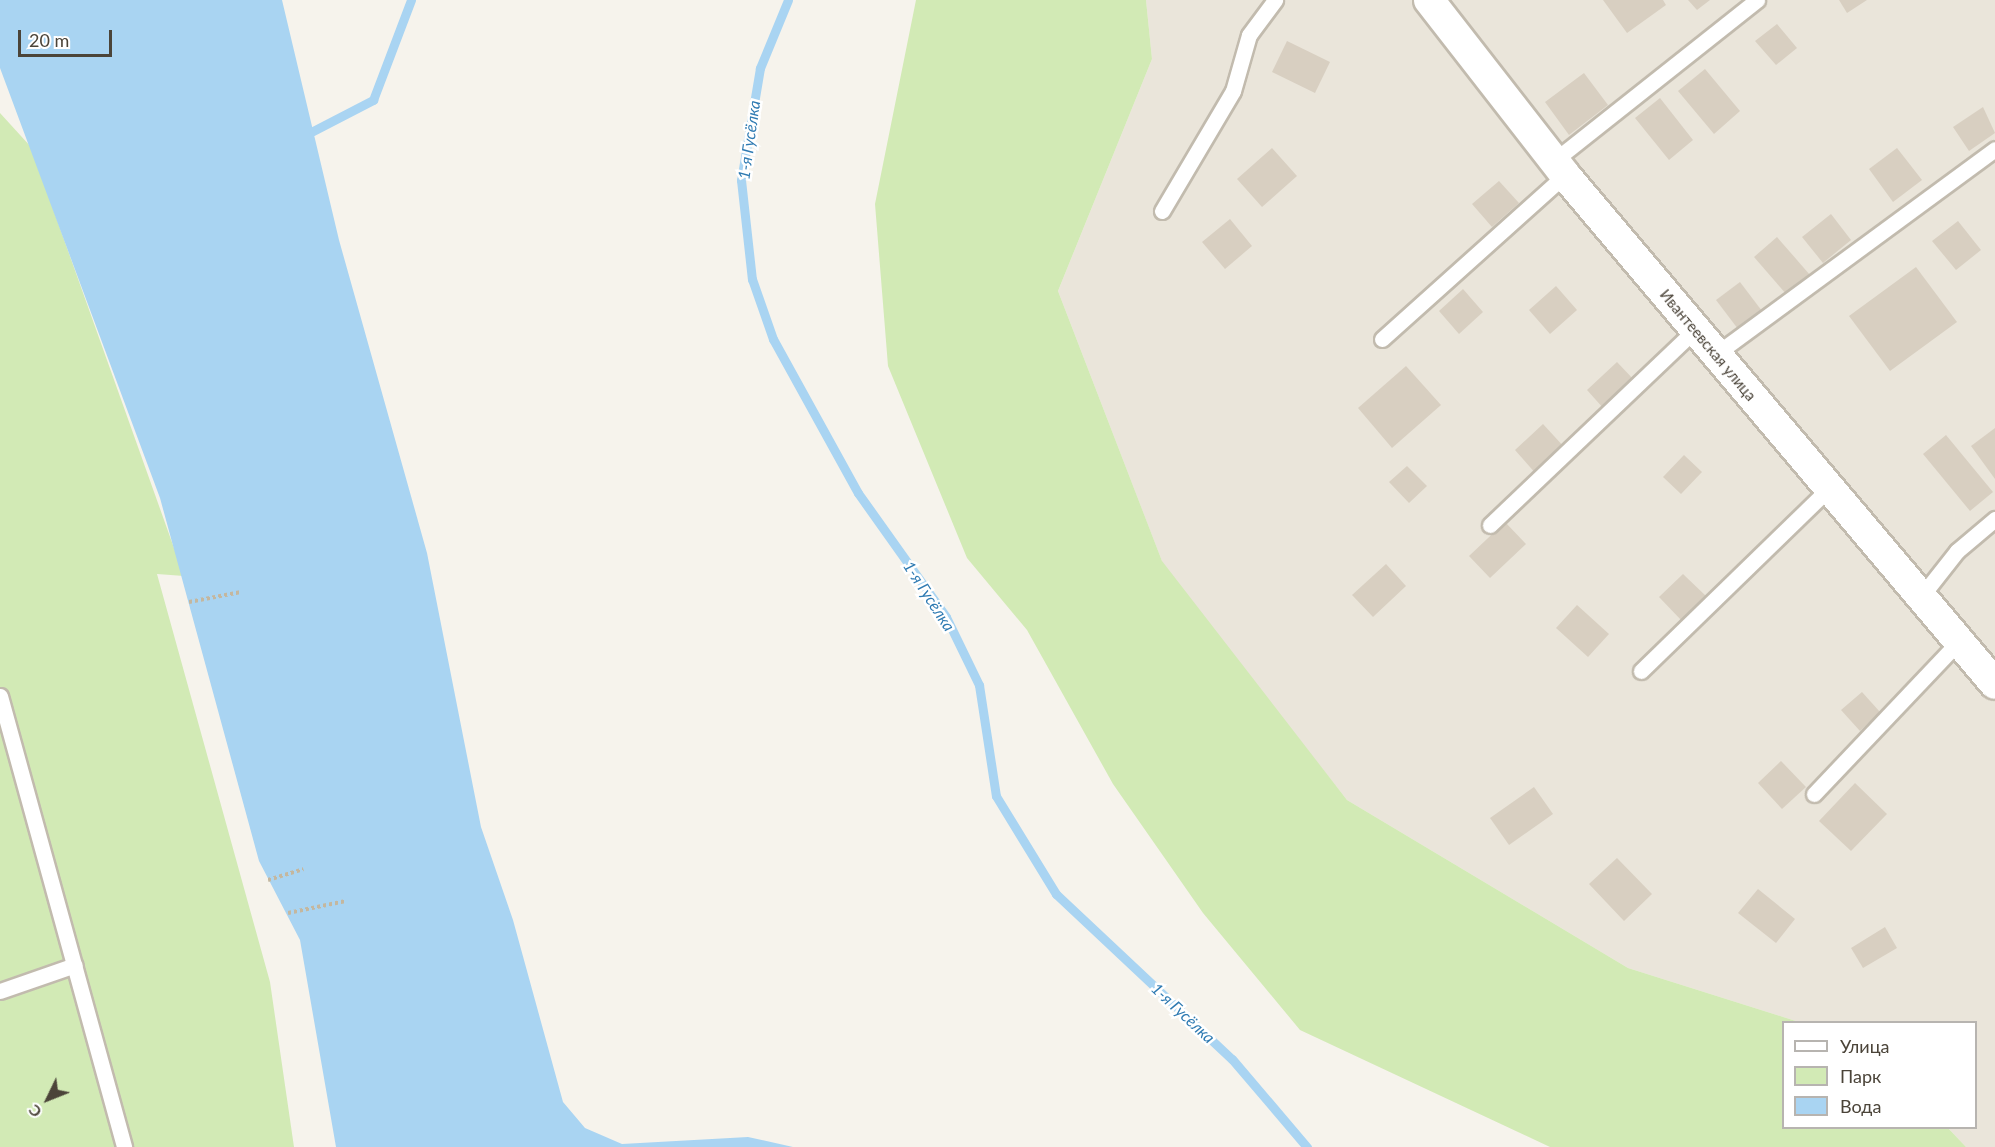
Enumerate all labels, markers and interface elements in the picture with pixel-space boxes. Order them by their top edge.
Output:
scale bar [21,18,116,56]
text: 20 m [29,29,69,51]
water label: 1-я Гусёлка [734,99,764,181]
street label: Ивантеевская улица [1656,286,1760,404]
water label: 1-я Гусёлка [899,557,959,635]
water label: 1-я Гусёлка [1147,979,1219,1047]
legend [1782,1021,1977,1129]
text: Улица [1840,1035,1890,1057]
text: Парк [1840,1065,1881,1087]
north arrow [18,1069,78,1129]
text: Вода [1840,1095,1881,1117]
text: С [24,1101,45,1122]

